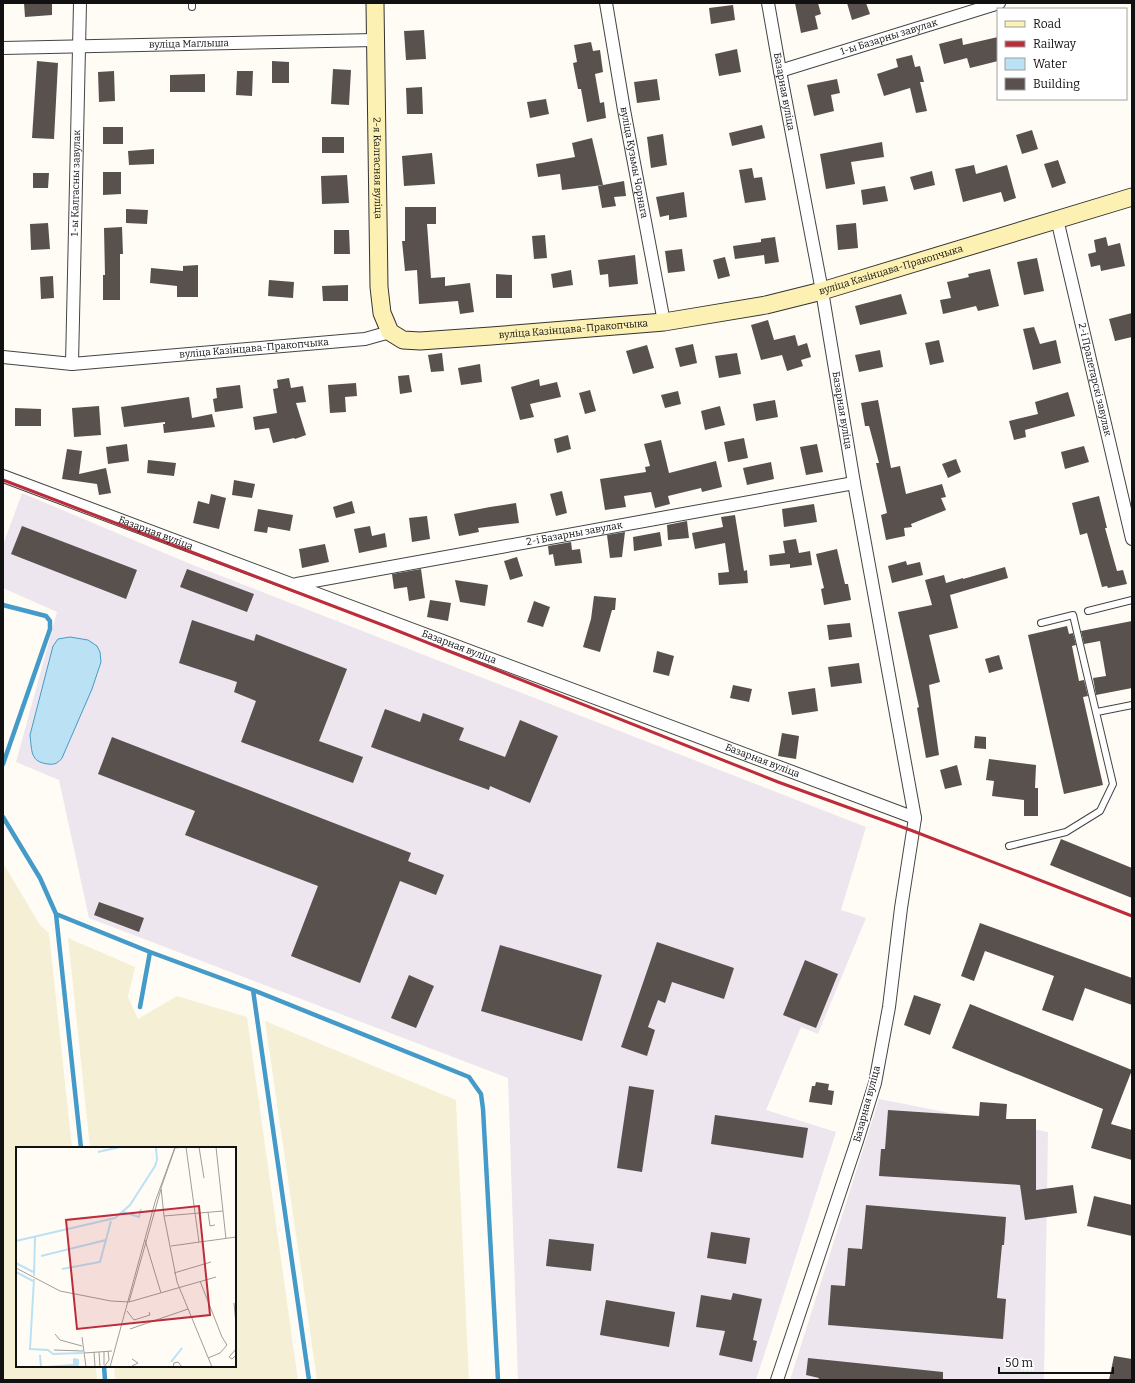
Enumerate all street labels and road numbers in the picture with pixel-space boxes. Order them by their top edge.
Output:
street label: 1-ы Базарны завулак [839,16,939,58]
street label: вуліца Маглыша [149,37,230,51]
street label: Базарная вуліца [771,52,797,132]
street label: вуліца Кузьмы Чорнага [618,106,650,220]
street label: 2-я Калгасная вуліца [371,117,384,219]
street label: 1-ы Калгасны завулак [69,130,83,236]
street label: вуліца Казінцава-Пракопчыка [818,242,965,298]
street label: вуліца Казінцава-Пракопчыка [498,317,649,341]
street label: 2-і Пралетарскі завулак [1076,322,1114,438]
street label: вуліца Казінцава-Пракопчыка [179,336,330,361]
street label: Базарная вуліца [829,370,854,451]
street label: Базарная вуліца [117,514,195,553]
street label: 2-і Базарны завулак [525,519,624,548]
street label: Базарная вуліца [420,628,498,667]
street label: Базарная вуліца [723,741,802,780]
street label: Базарная вуліца [851,1064,883,1144]

